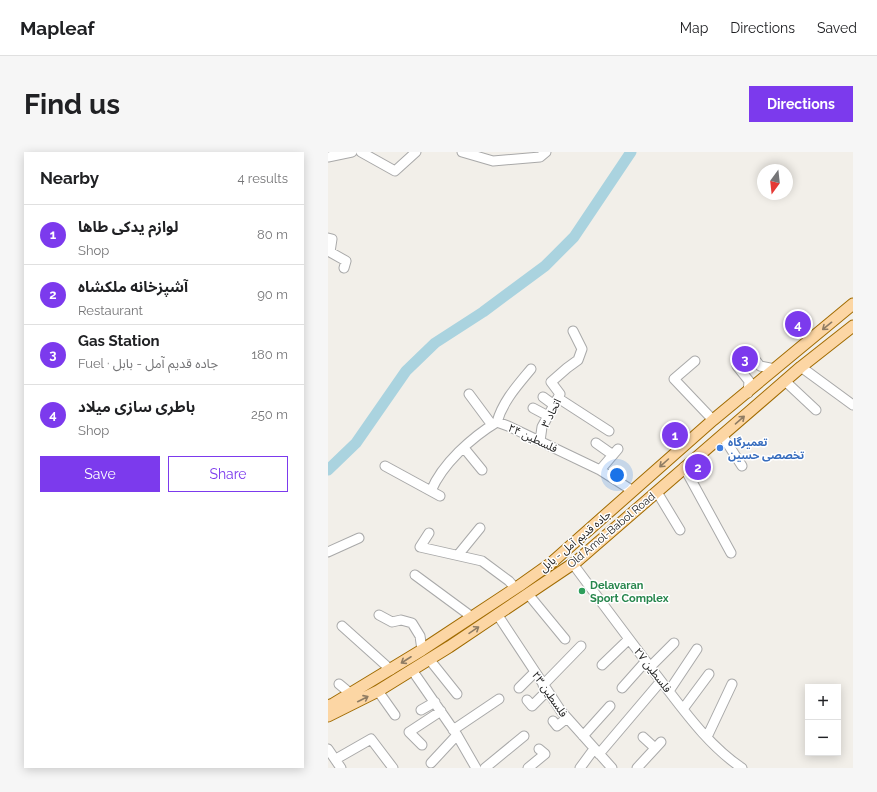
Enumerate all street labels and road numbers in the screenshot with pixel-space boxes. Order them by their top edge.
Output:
street label: اتحاد ۳ [539,397,564,430]
street label: فلسطین ۲۴ [506,421,560,456]
street label: Old Amol-Babol Road [565,490,658,571]
street label: جاده قدیم آمل - بابل [537,507,615,577]
street label: فلسطین ۲۷ [631,645,674,695]
street label: فلسطین ۲۳ [529,669,570,720]

